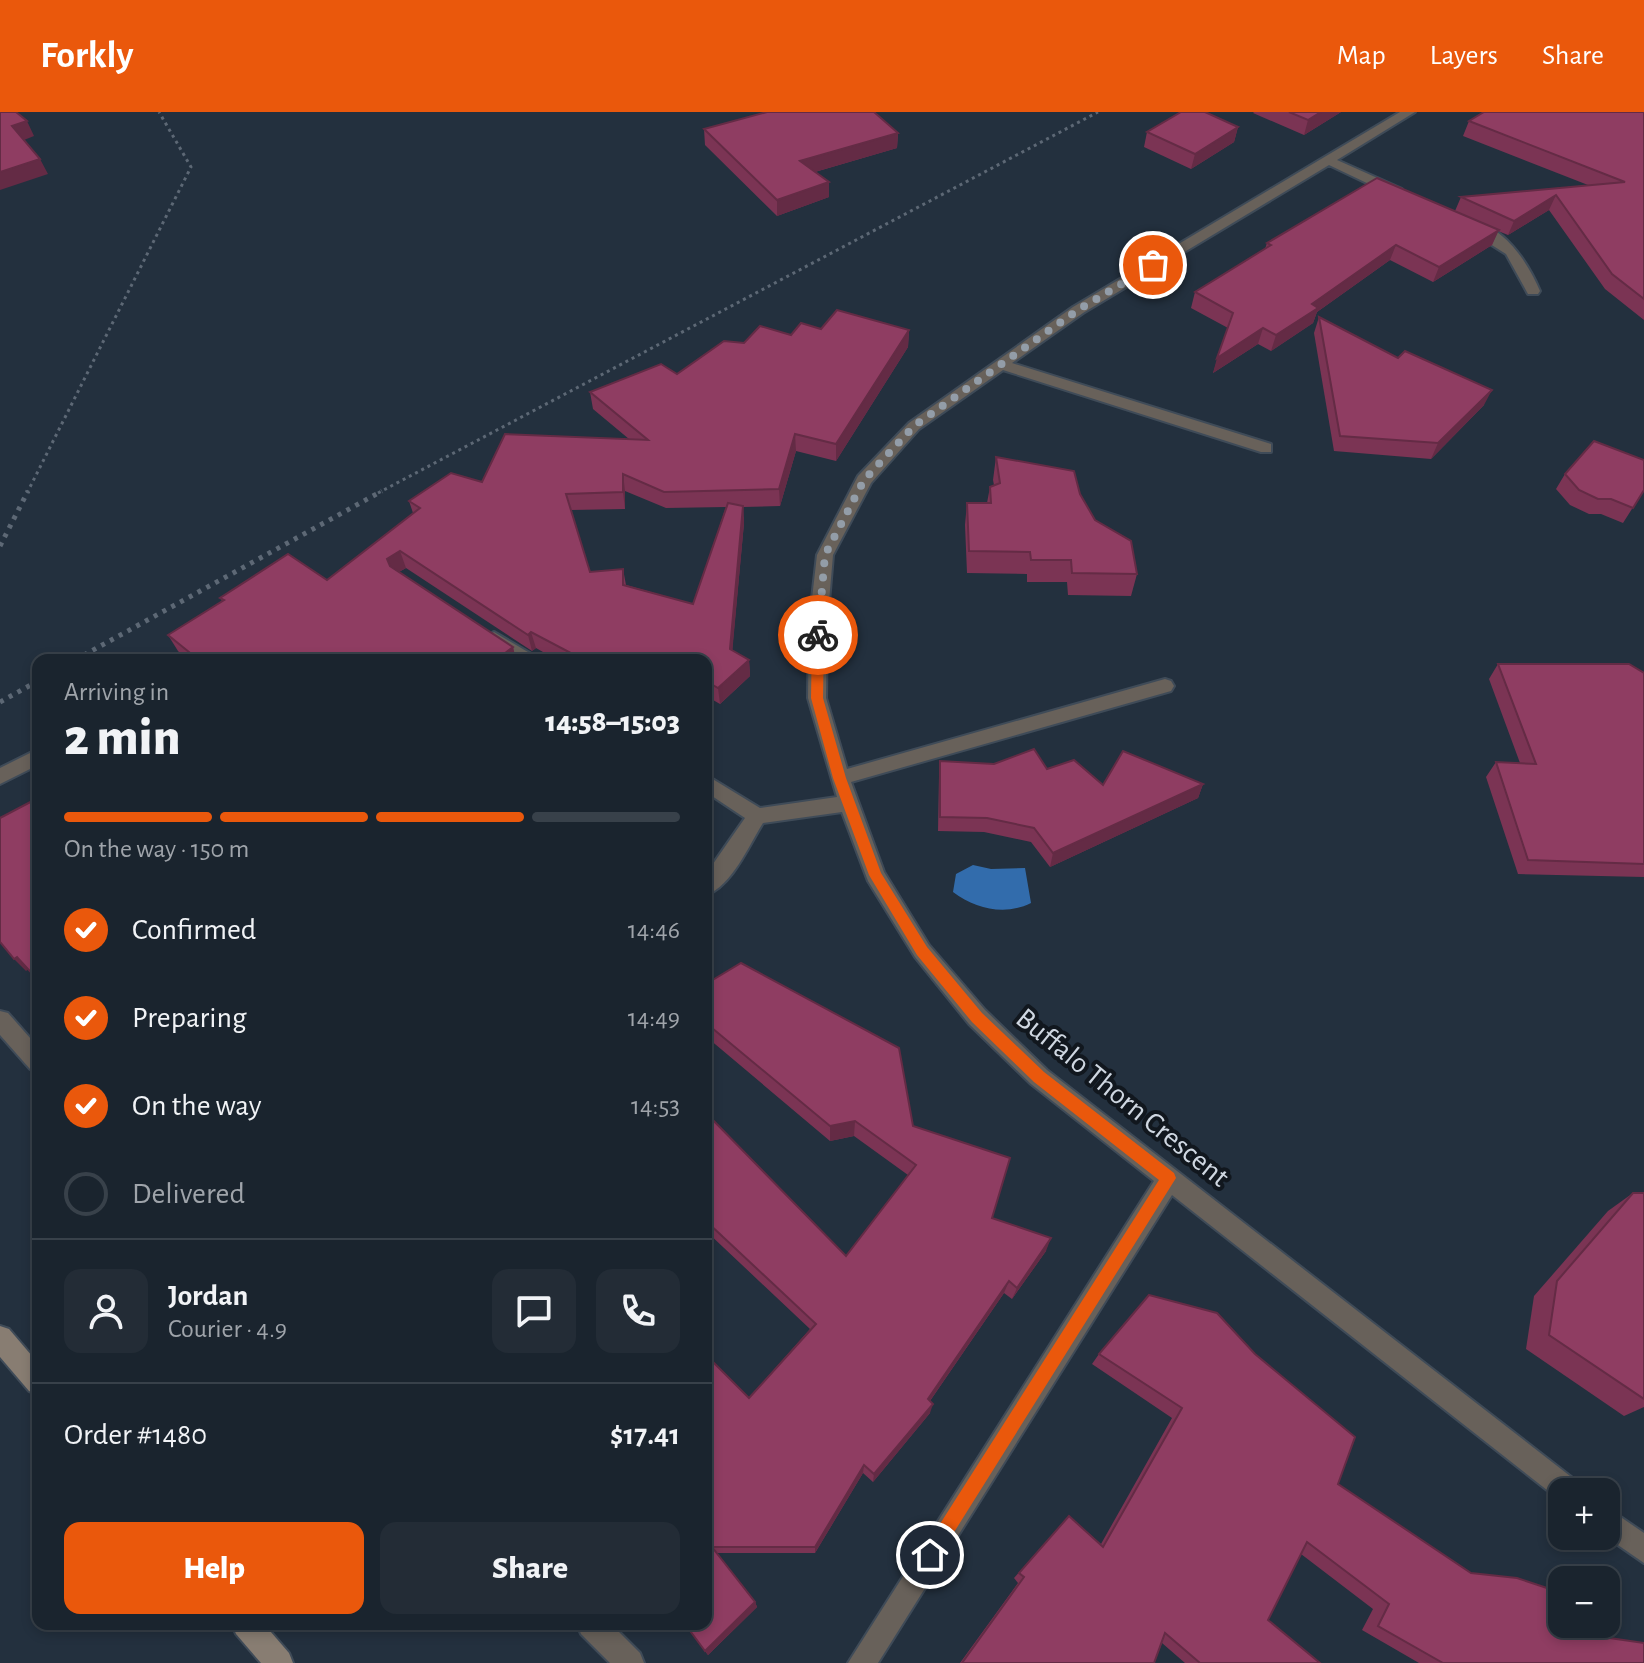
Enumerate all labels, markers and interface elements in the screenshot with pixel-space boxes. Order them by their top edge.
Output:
text: Forkly [40,37,134,75]
text: Map [1337,42,1386,70]
text: Layers [1430,42,1498,70]
text: Share [1542,42,1604,70]
pin [1119,231,1187,299]
icon: bag [1131,243,1175,287]
courier [778,595,858,675]
icon: bike [796,613,840,657]
text: Arriving in [64,679,169,705]
text: 14:58–15:03 [545,707,680,737]
text: 2 min [64,712,180,764]
text: On the way · 150 m [64,836,249,862]
icon: check [64,908,108,952]
text: Confirmed [132,915,256,945]
text: 14:46 [628,917,680,943]
icon: check [64,996,108,1040]
text: Preparing [132,1003,247,1033]
street label: Buffalo Thorn Crescent [1010,1003,1235,1193]
text: 14:49 [628,1005,680,1031]
icon: check [64,1084,108,1128]
text: On the way [132,1091,261,1121]
text: 14:53 [631,1093,680,1119]
text: Delivered [132,1179,245,1209]
button: person [64,1269,148,1353]
button: chat [492,1269,576,1353]
button: phone [596,1269,680,1353]
text: Jordan [168,1281,248,1311]
text: Courier · 4.9 [168,1316,287,1342]
text: Order #1480 [64,1420,207,1450]
text: $17.41 [610,1420,680,1450]
map controls [1548,1478,1620,1638]
button: + [1548,1478,1620,1550]
pin [896,1521,964,1589]
button: Help [64,1522,364,1614]
button: Share [380,1522,680,1614]
icon: home [908,1533,952,1577]
button: − [1548,1566,1620,1638]

